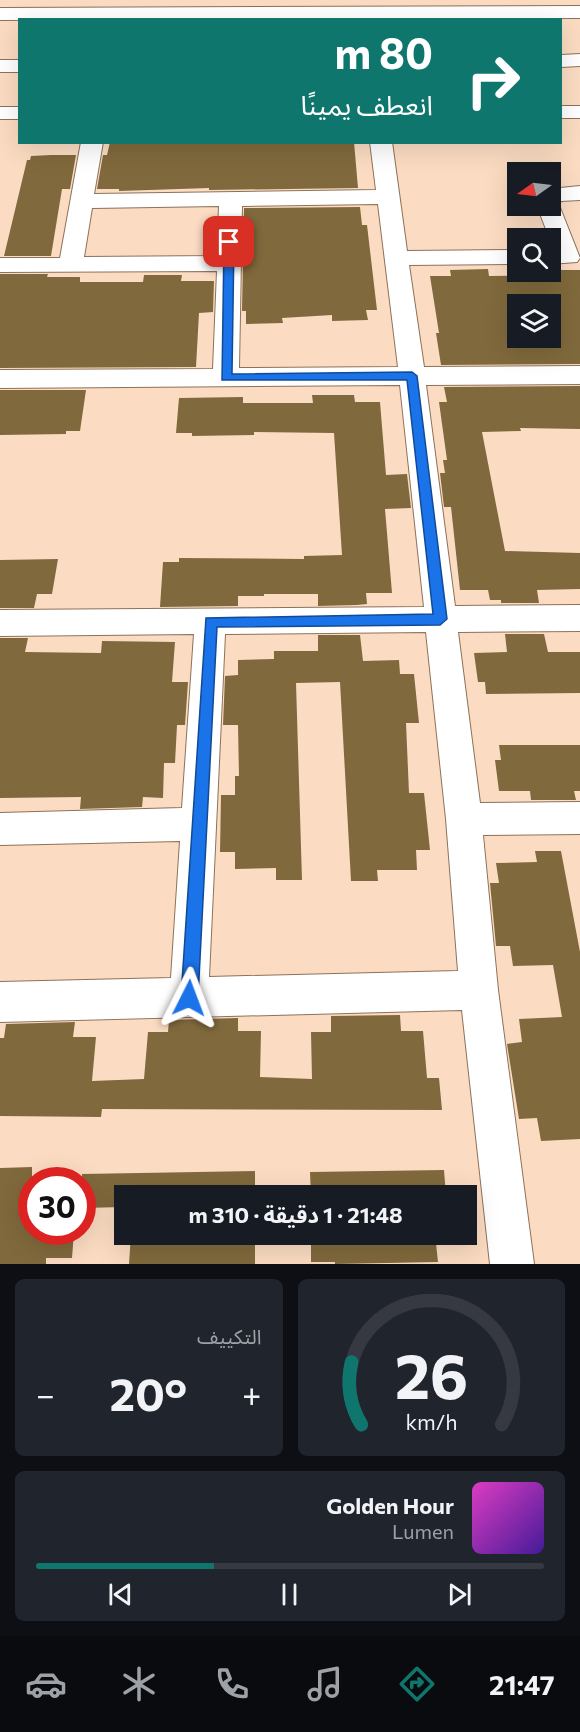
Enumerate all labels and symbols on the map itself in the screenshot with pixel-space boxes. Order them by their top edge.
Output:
north arrow [507,162,561,216]
pin [203,216,254,267]
position arrow [157,966,221,1030]
speed limit sign: 30 [18,1167,96,1245]

